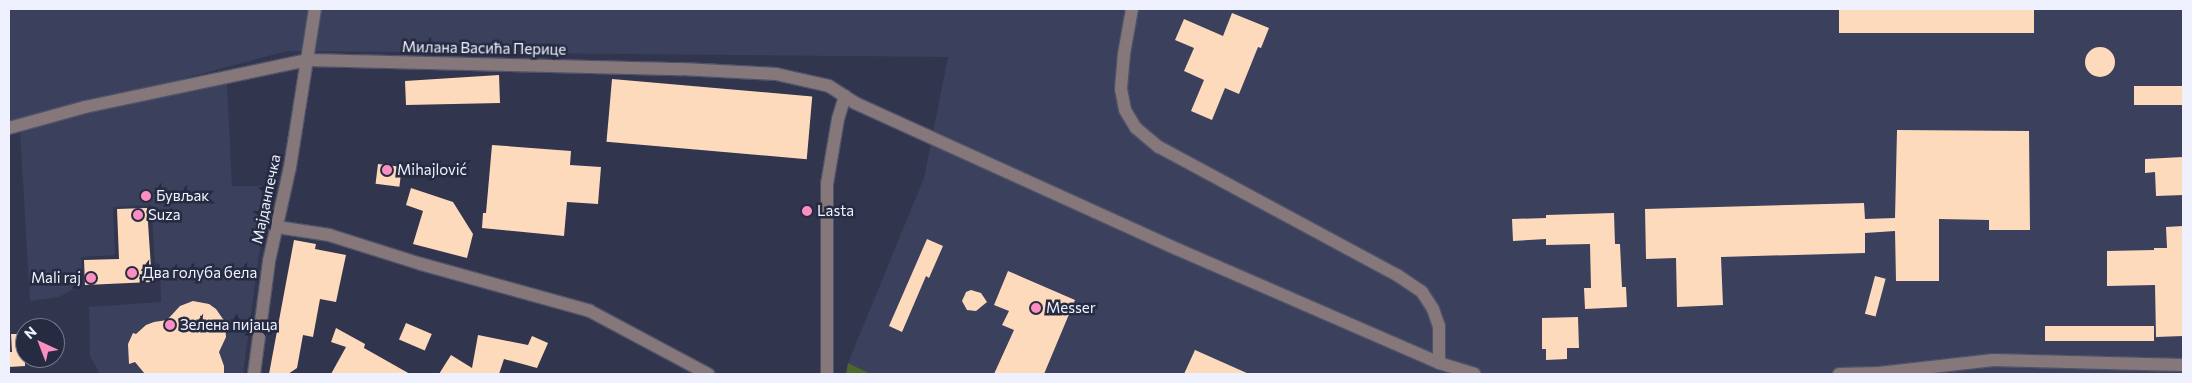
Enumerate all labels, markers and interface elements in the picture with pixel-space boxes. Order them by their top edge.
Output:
street label: Милана Васића Перице [402,38,566,58]
street label: Мајданпечка [248,153,284,245]
place label: Mihajlović [397,161,467,179]
marker: Mihajlović [381,164,393,176]
place label: Бувљак [156,187,209,205]
marker: Бувљак [140,190,152,202]
place label: Lasta [817,202,854,220]
marker: Lasta [801,205,813,217]
place label: Suza [148,206,180,224]
marker: Suza [132,209,144,221]
place label: Два голуба бела [142,264,257,282]
marker: Два голуба бела [126,267,138,279]
place label: Mali raj [31,269,81,287]
marker: Mali raj [85,272,97,284]
place label: Messer [1046,299,1096,317]
marker: Messer [1030,302,1042,314]
place label: Зелена пијаца [180,316,278,334]
north arrow [15,318,65,368]
marker: Зелена пијаца [164,319,176,331]
text: N [20,323,40,342]

